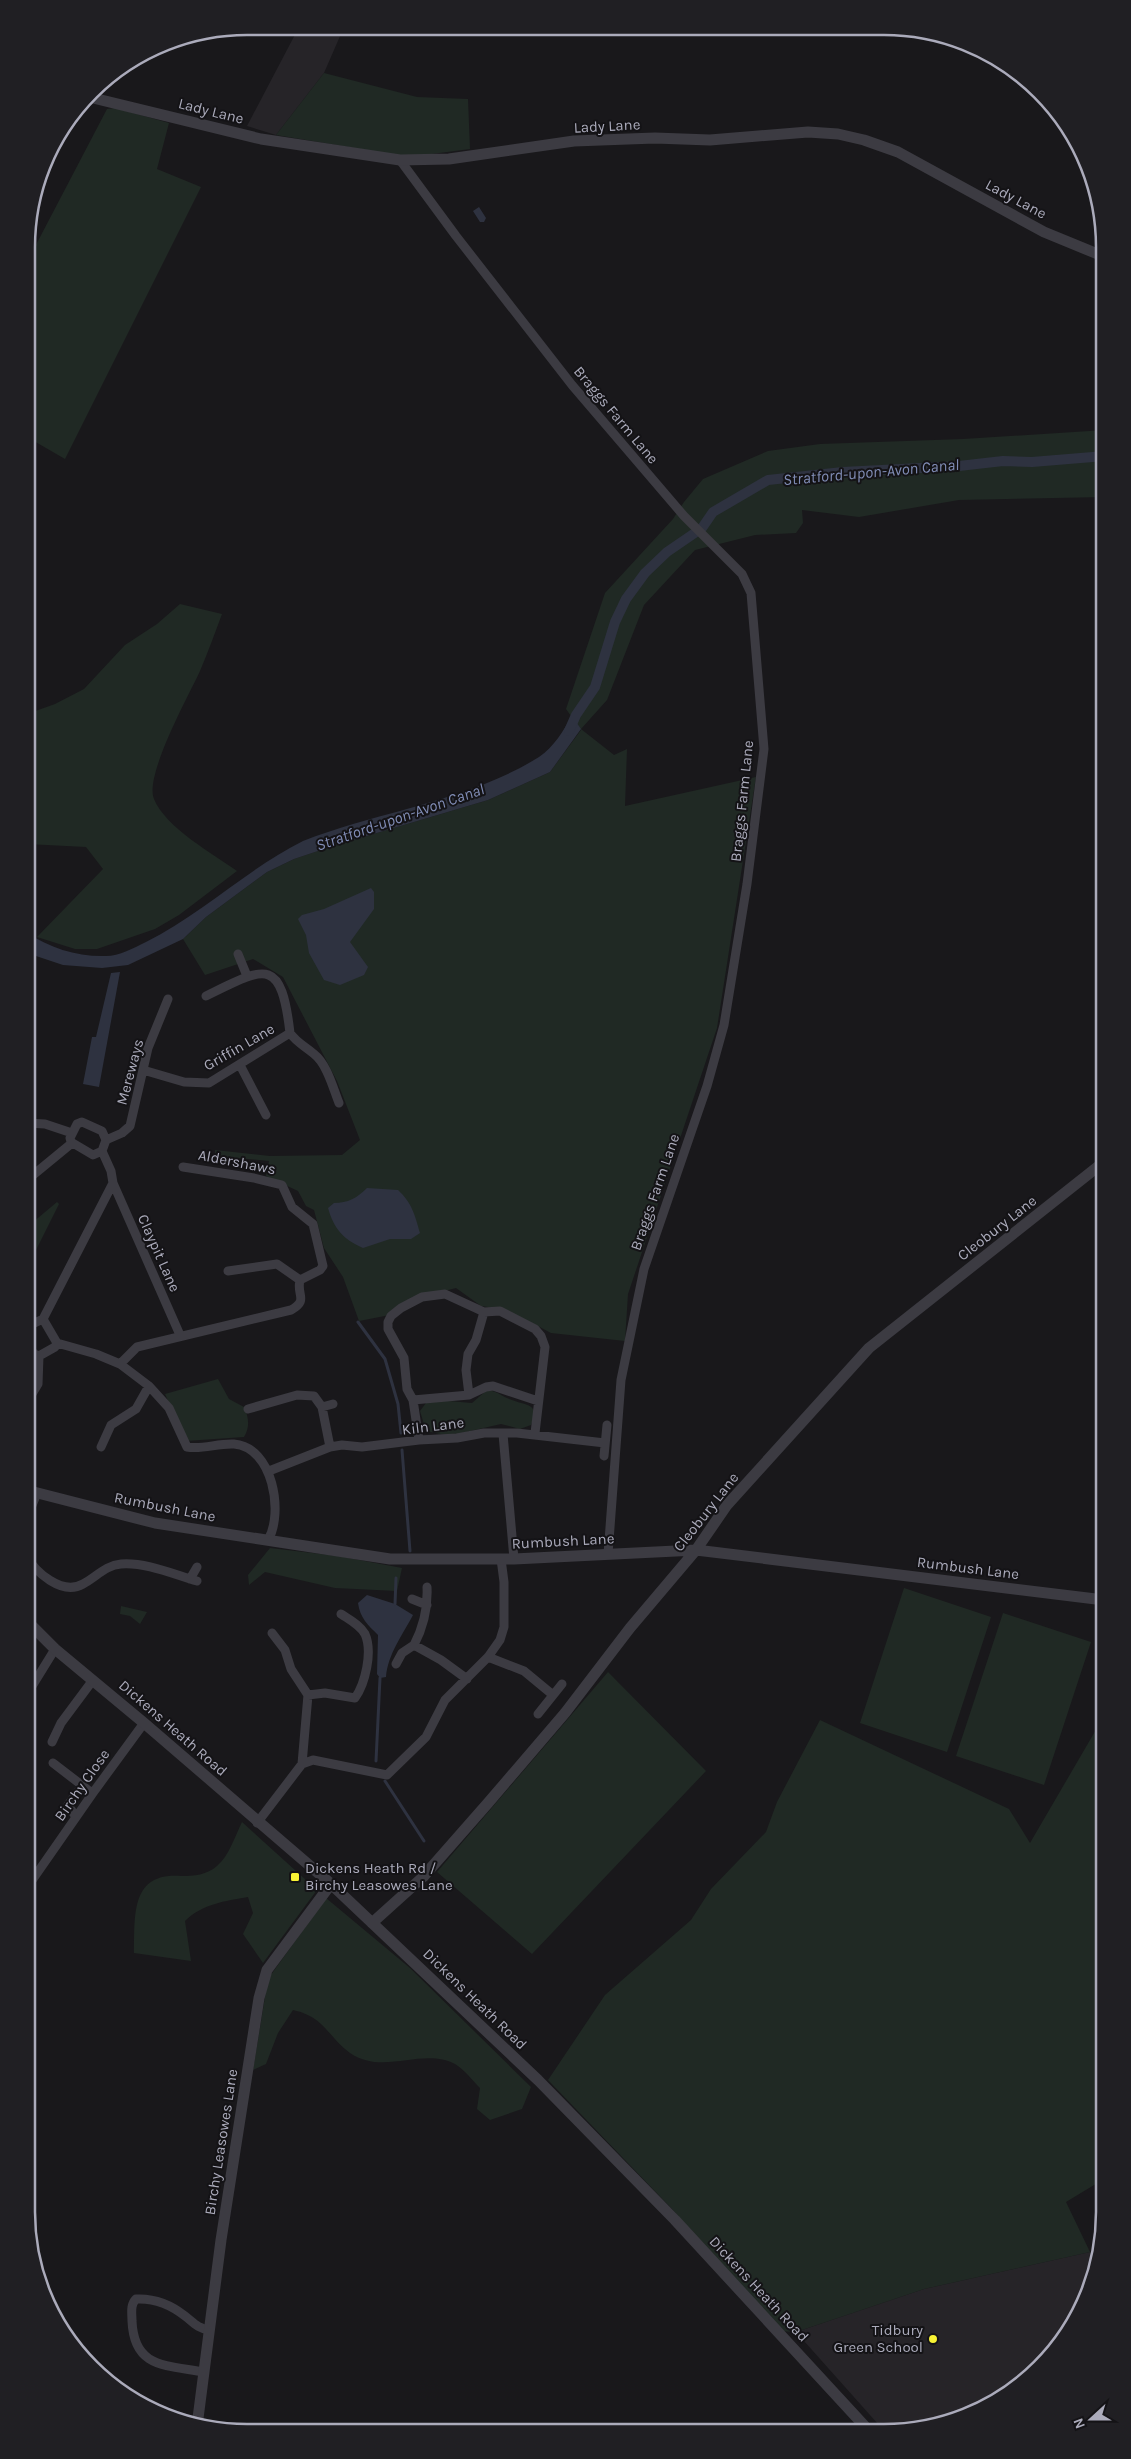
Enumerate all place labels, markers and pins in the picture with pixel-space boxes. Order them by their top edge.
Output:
place label: Dickens Heath Rd / Birchy Leasowes Lane [305,1859,453,1894]
marker: Dickens Heath Rd / Birchy Leasowes Lane [289,1871,301,1883]
place label: Tidbury Green School [833,2321,923,2356]
marker: Tidbury Green School [927,2333,939,2345]

